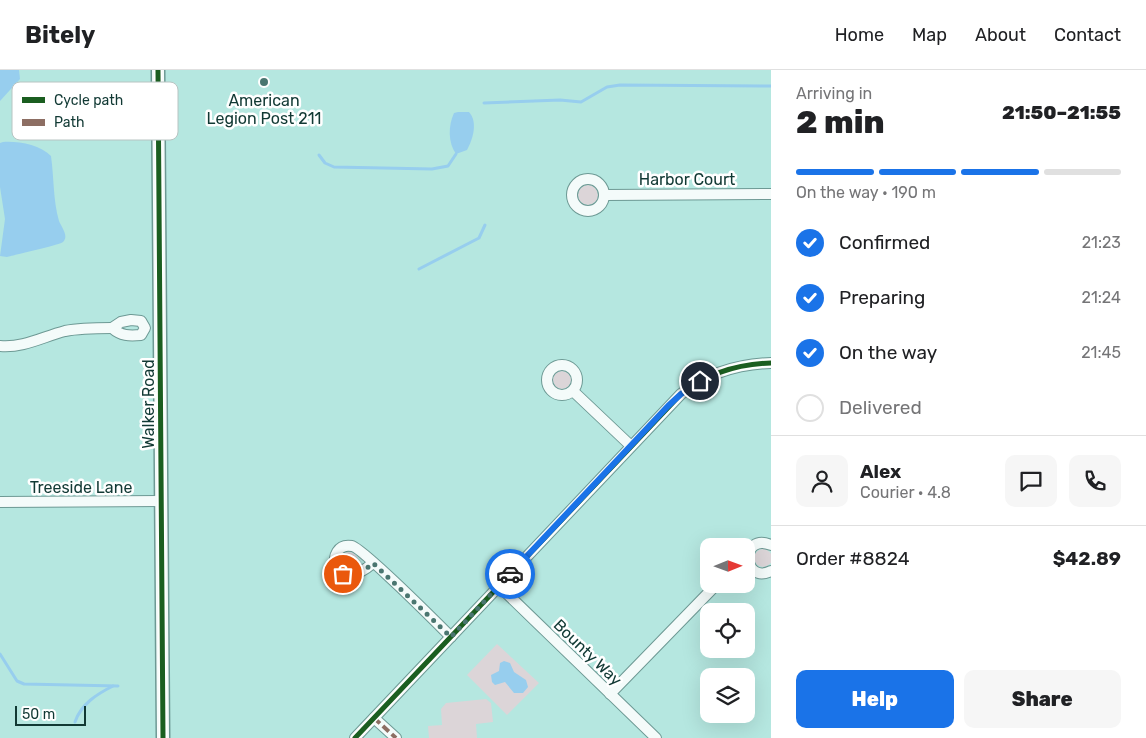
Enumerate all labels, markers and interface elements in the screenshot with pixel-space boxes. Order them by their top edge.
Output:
text: Bitely [25,21,95,49]
text: Home [835,24,884,46]
text: Map [912,24,947,46]
text: About [975,24,1026,46]
text: Contact [1054,24,1121,46]
marker: American Legion Post 211 [258,76,270,88]
legend [12,82,178,140]
text: Arriving in [796,84,872,103]
place label: American Legion Post 211 [207,91,321,128]
text: Cycle path [54,92,123,109]
text: 21:50–21:55 [1002,101,1121,124]
text: 2 min [796,103,885,141]
text: Path [54,114,85,131]
street label: Harbor Court [639,170,735,189]
text: On the way · 190 m [796,183,936,202]
icon: check [796,229,824,257]
text: Confirmed [839,231,930,254]
text: 21:23 [1082,233,1121,252]
icon: check [796,284,824,312]
text: Preparing [839,286,925,309]
text: 21:24 [1081,288,1121,307]
icon: check [796,339,824,367]
text: On the way [839,341,937,364]
text: 21:45 [1081,343,1121,362]
street label: Walker Road [139,359,158,449]
pin [679,360,721,402]
icon: home [686,367,714,395]
text: Delivered [839,396,922,419]
button: person [796,455,848,507]
button: chat [1005,455,1057,507]
button: phone [1069,455,1121,507]
text: Alex [860,460,901,483]
street label: Treeside Lane [30,478,132,497]
text: Courier · 4.8 [860,483,951,502]
north arrow [700,538,755,592]
map controls [700,538,755,723]
text: Order #8824 [796,547,909,570]
text: $42.89 [1053,547,1121,570]
courier [485,549,535,599]
pin [322,553,364,595]
icon: bag [329,560,357,588]
icon: car [496,560,524,588]
button: locate [700,603,755,658]
street label: Bounty Way [550,615,626,690]
button: layers [700,668,755,723]
button: Help [796,670,954,728]
button: Share [964,670,1121,728]
scale bar [15,703,86,726]
text: 50 m [22,706,55,723]

